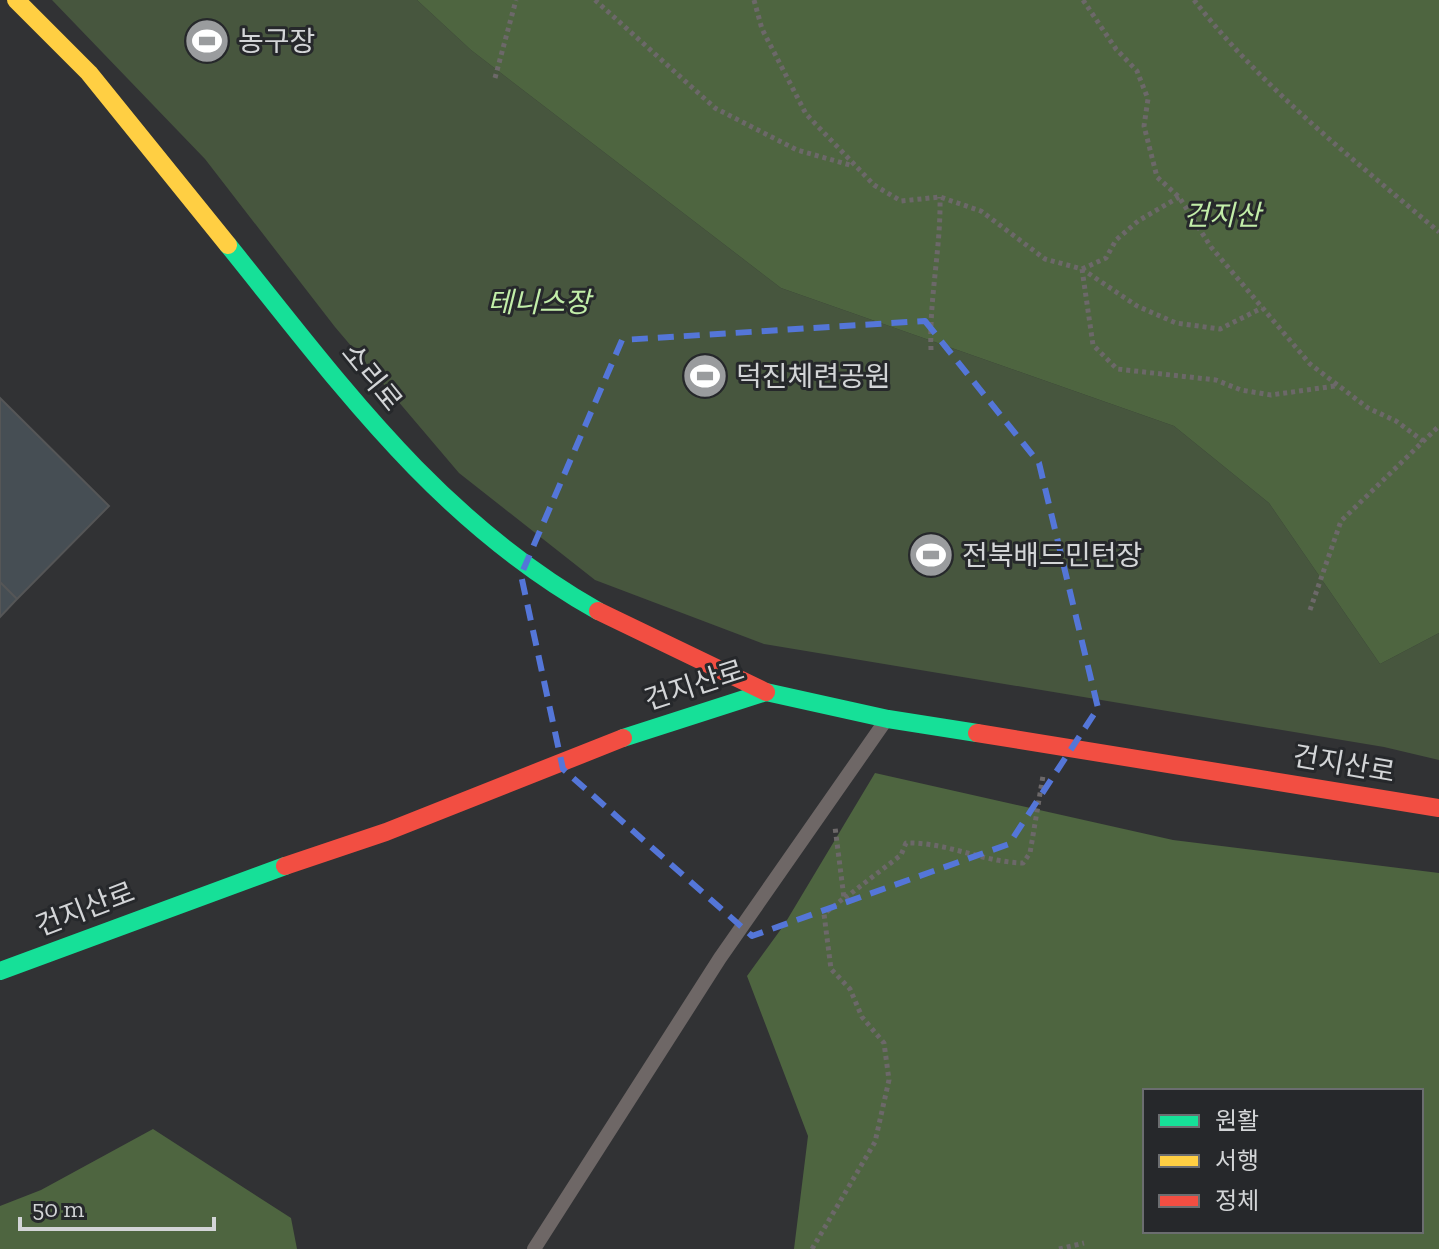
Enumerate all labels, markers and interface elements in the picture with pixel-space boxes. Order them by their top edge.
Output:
sports icon: 농구장 [183,17,231,65]
place label: 농구장 [238,25,315,58]
park label: 건지산 [1183,199,1264,232]
park label: 테니스장 [487,286,594,319]
street label: 소리로 [335,337,409,417]
sports icon: 덕진체련공원 [681,352,729,400]
place label: 덕진체련공원 [736,360,891,393]
sports icon: 전북배드민턴장 [907,531,955,579]
place label: 전북배드민턴장 [962,539,1142,572]
street label: 건지산로 [640,653,748,717]
street label: 건지산로 [1290,739,1398,789]
street label: 건지산로 [31,875,139,943]
legend [1143,1089,1423,1233]
text: 원활 [1215,1106,1259,1135]
text: 서행 [1215,1146,1259,1175]
scale bar [20,1181,214,1231]
text: 정체 [1215,1186,1259,1215]
text: 50 m [32,1194,85,1223]

